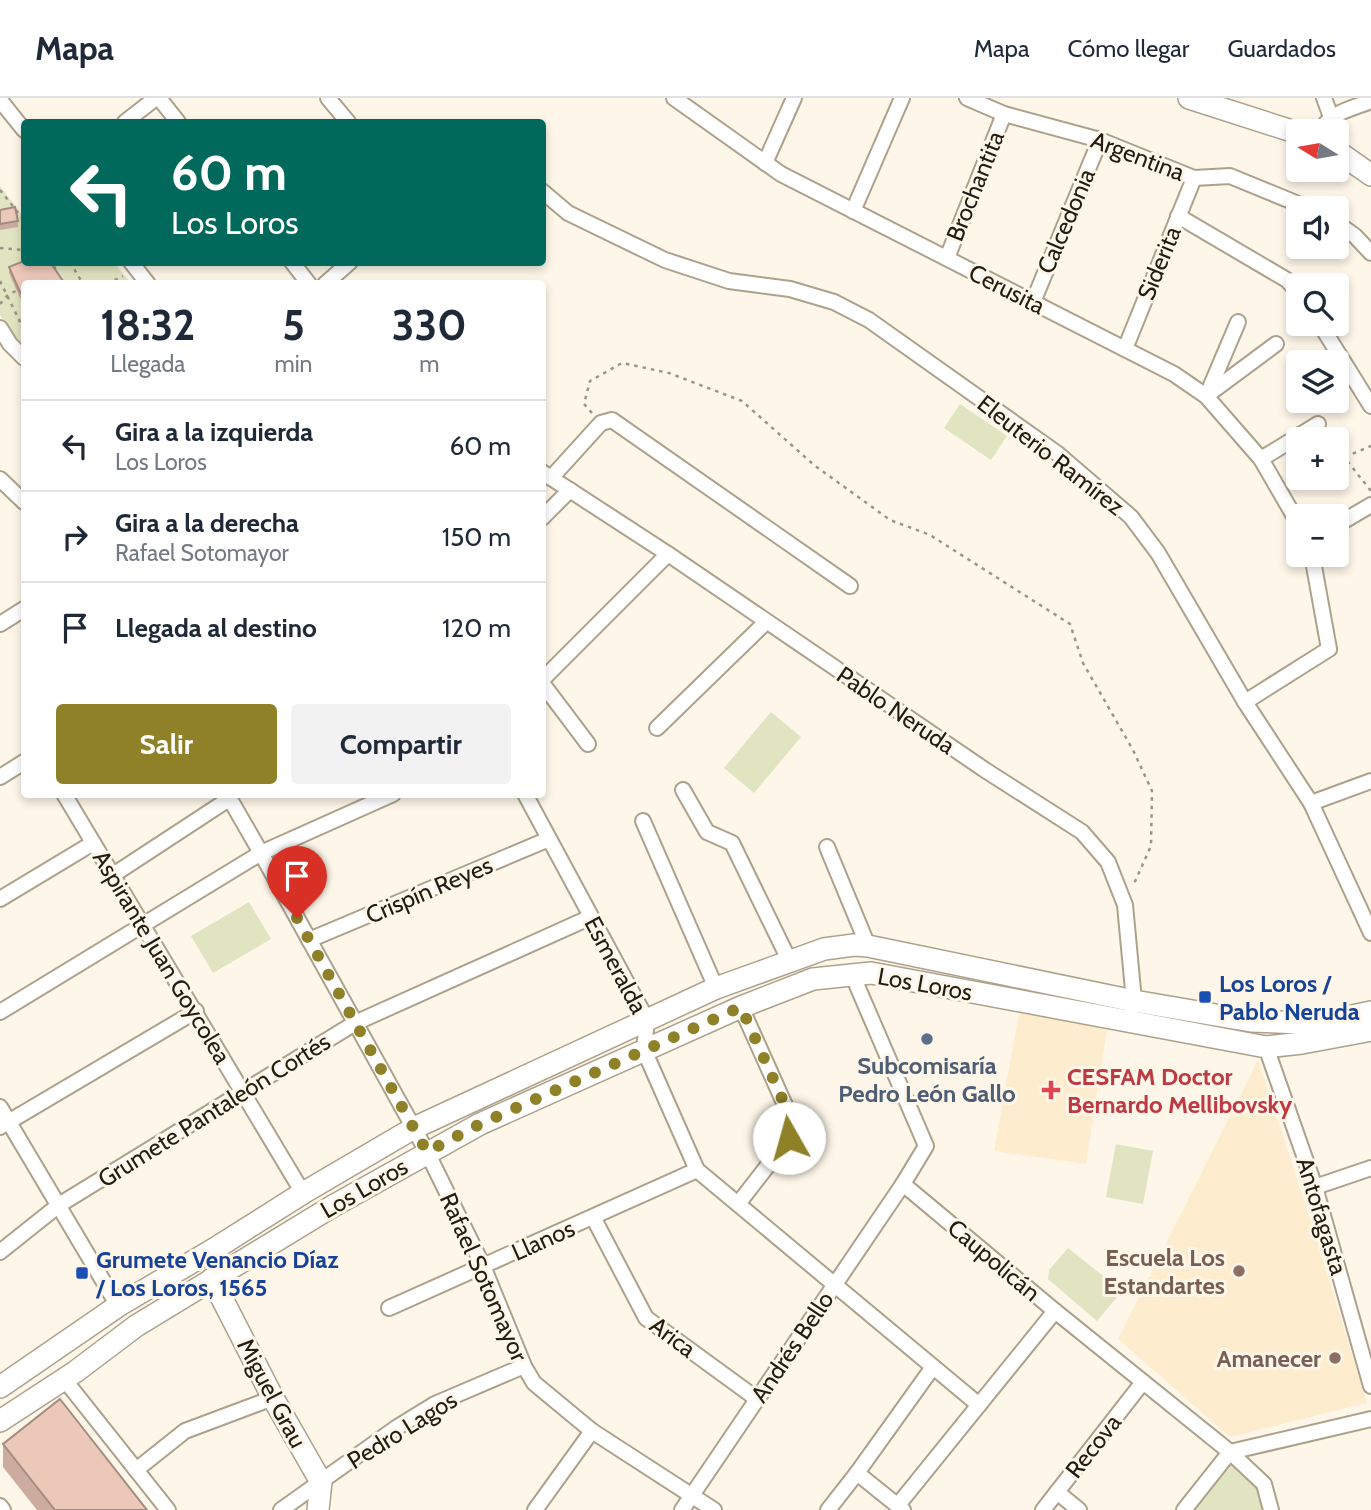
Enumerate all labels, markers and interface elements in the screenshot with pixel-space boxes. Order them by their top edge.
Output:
text: Mapa [35,28,114,68]
text: Mapa [974,34,1030,63]
text: Cómo llegar [1068,34,1189,63]
text: Guardados [1227,34,1336,63]
north arrow [1286,119,1349,182]
map controls [1286,119,1349,567]
street label: Argentina [1087,125,1189,187]
street label: Brochantita [940,126,1010,245]
text: 60 m [171,143,287,202]
icon: left [56,147,147,238]
street label: Calcedonia [1031,164,1101,278]
button: sound [1286,196,1349,259]
text: Los Loros [171,203,299,242]
street label: Siderita [1131,222,1187,304]
street label: Cerusita [964,258,1050,321]
button: search [1286,273,1349,336]
text: 18:32 [100,299,195,351]
text: 5 [282,299,305,351]
text: 330 [392,299,467,351]
text: Llegada [110,350,185,378]
text: min [275,350,312,378]
text: m [419,350,439,378]
button: layers [1286,350,1349,413]
street label: Eleuterio Ramírez [972,389,1130,521]
text: Gira a la izquierda [115,416,313,448]
icon: left [56,427,94,465]
button: + [1286,427,1349,490]
text: 60 m [449,430,511,462]
text: Los Loros [115,448,207,476]
button: − [1286,504,1349,567]
text: Gira a la derecha [115,507,299,539]
icon: right [56,518,94,556]
text: 150 m [442,521,511,553]
text: Rafael Sotomayor [115,539,289,567]
icon: arrive [56,609,94,647]
text: Llegada al destino [115,612,317,644]
text: 120 m [442,612,511,644]
street label: Pablo Neruda [831,660,961,760]
button: Salir [56,704,277,784]
button: Compartir [291,704,511,784]
street label: Aspirante Juan Goycolea [87,845,237,1069]
pin [267,846,327,918]
street label: Crispín Reyes [361,850,497,930]
icon: arrive [278,857,316,895]
street label: Esmeralda [578,911,654,1019]
street label: Los Loros [875,961,975,1007]
place label: Los Loros / Pablo Neruda [1219,969,1360,1026]
marker: Los Loros / Pablo Neruda [1197,989,1213,1005]
street label: Grumete Pantaleón Cortés [93,1027,335,1193]
marker: Subcomisaría Pedro León Gallo [919,1031,935,1047]
place label: Subcomisaría Pedro León Gallo [838,1051,1016,1108]
place label: CESFAM Doctor Bernardo Mellibovsky [1067,1062,1292,1119]
marker: CESFAM Doctor Bernardo Mellibovsky [1041,1080,1061,1100]
position arrow [752,1101,826,1175]
street label: Los Loros [315,1151,413,1224]
street label: Antofagasta [1290,1154,1354,1279]
street label: Rafael Sotomayor [434,1188,534,1366]
street label: Llanos [507,1213,579,1267]
street label: Caupolicán [942,1213,1046,1307]
place label: Escuela Los Estandartes [1103,1243,1225,1300]
place label: Grumete Venancio Díaz / Los Loros, 1565 [95,1245,339,1302]
marker: Escuela Los Estandartes [1231,1263,1247,1279]
marker: Grumete Venancio Díaz / Los Loros, 1565 [74,1265,90,1281]
street label: Andrés Bello [744,1286,840,1408]
street label: Arica [644,1310,702,1364]
street label: Miguel Grau [231,1333,313,1453]
place label: Amanecer [1216,1344,1321,1373]
marker: Amanecer [1327,1350,1343,1366]
street label: Pedro Lagos [342,1385,462,1475]
street label: Recova [1059,1408,1127,1484]

